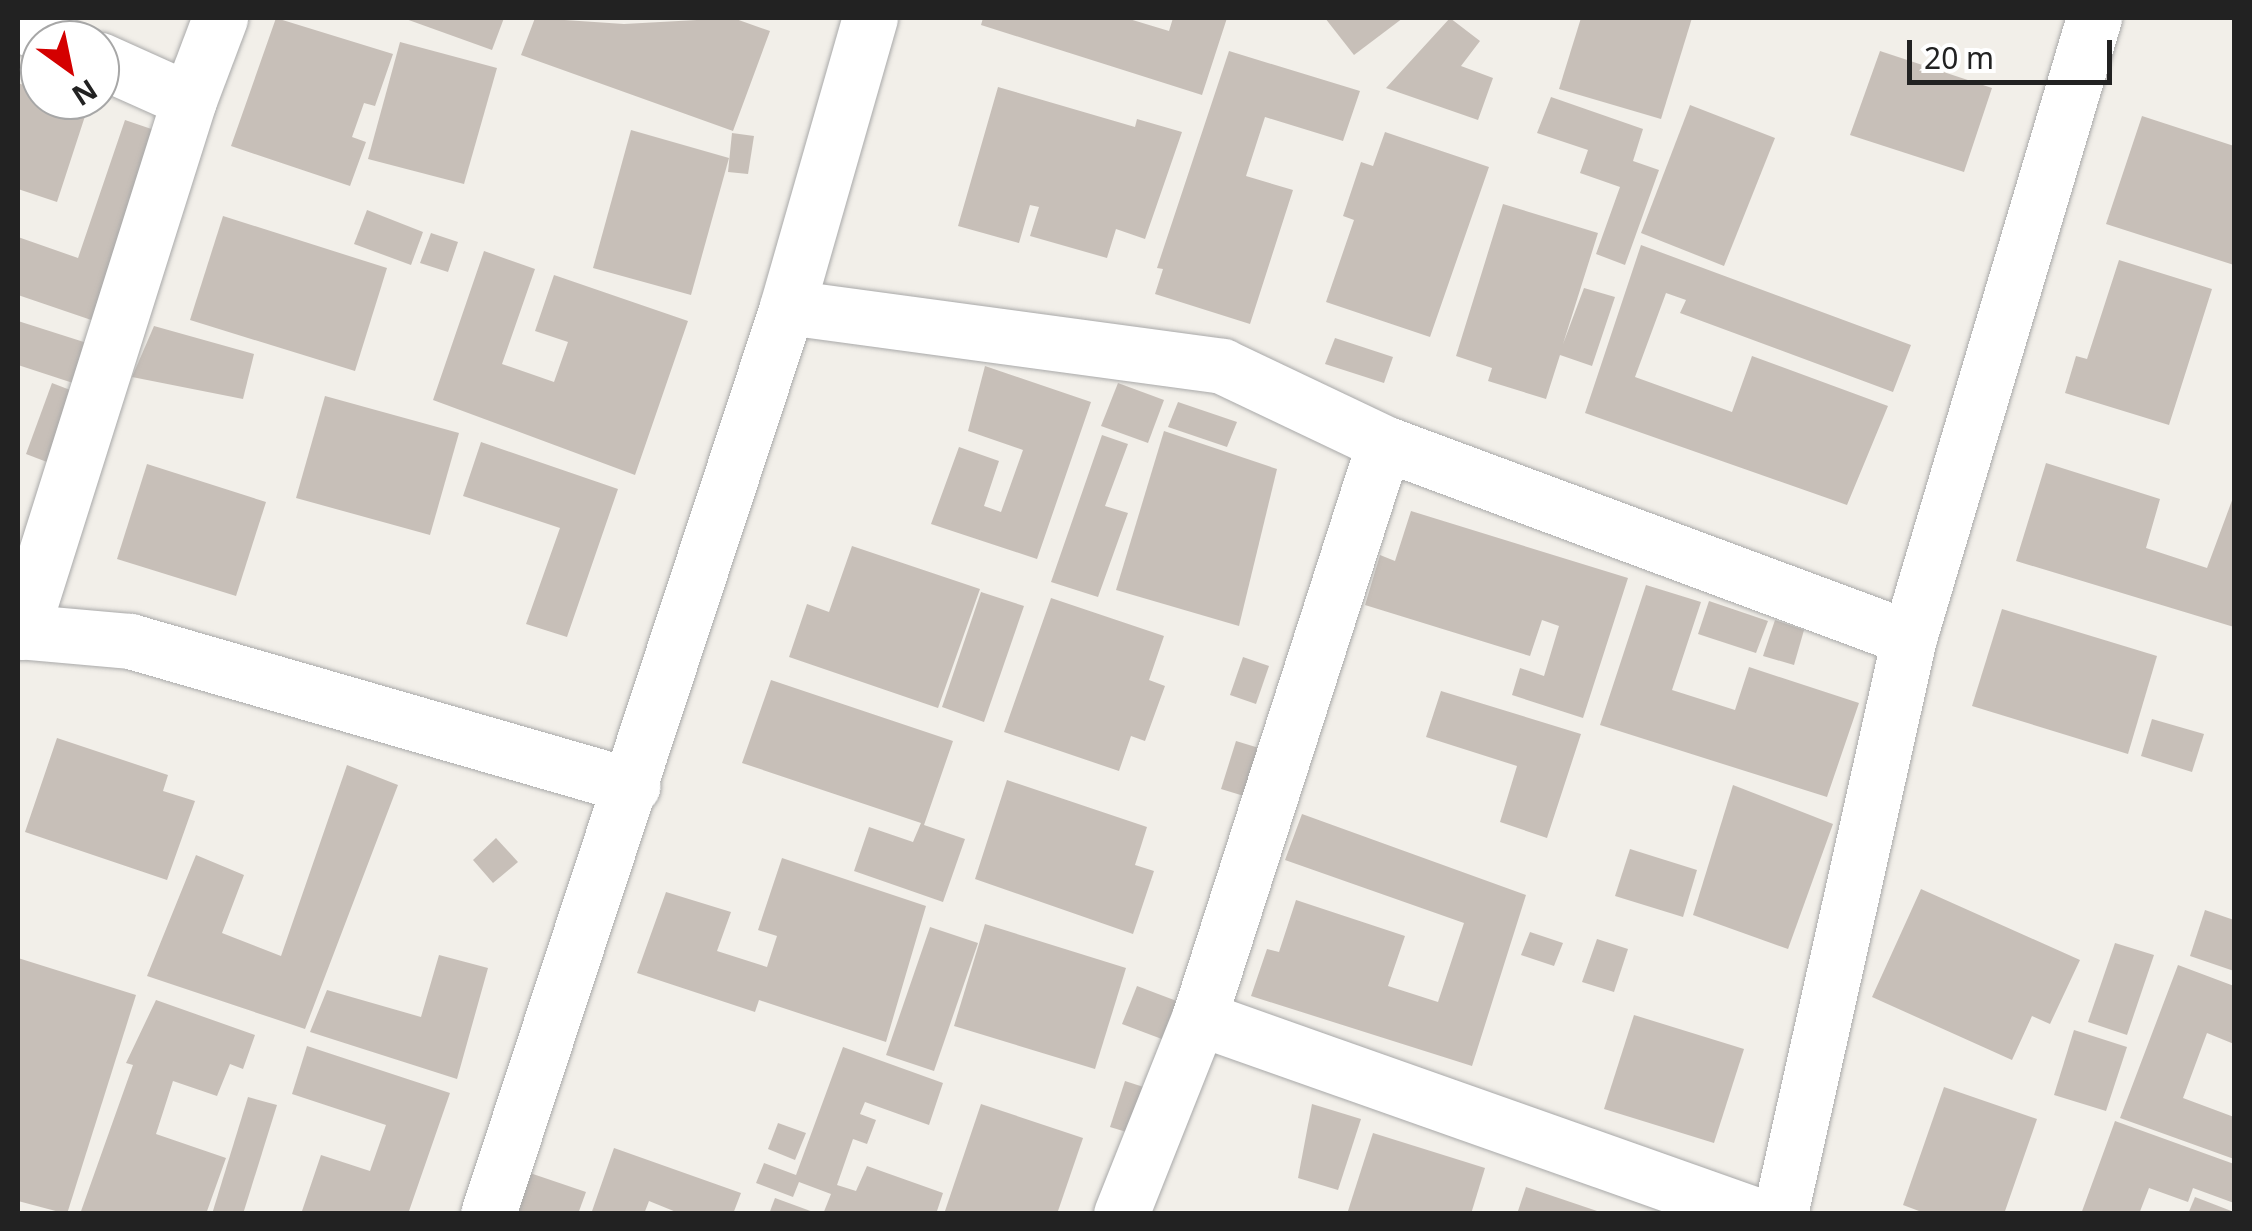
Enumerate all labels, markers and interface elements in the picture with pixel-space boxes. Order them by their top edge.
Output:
north arrow [20,20,120,120]
scale bar [1912,20,2117,82]
text: 20 m [1924,37,1994,78]
text: N [65,71,105,116]

